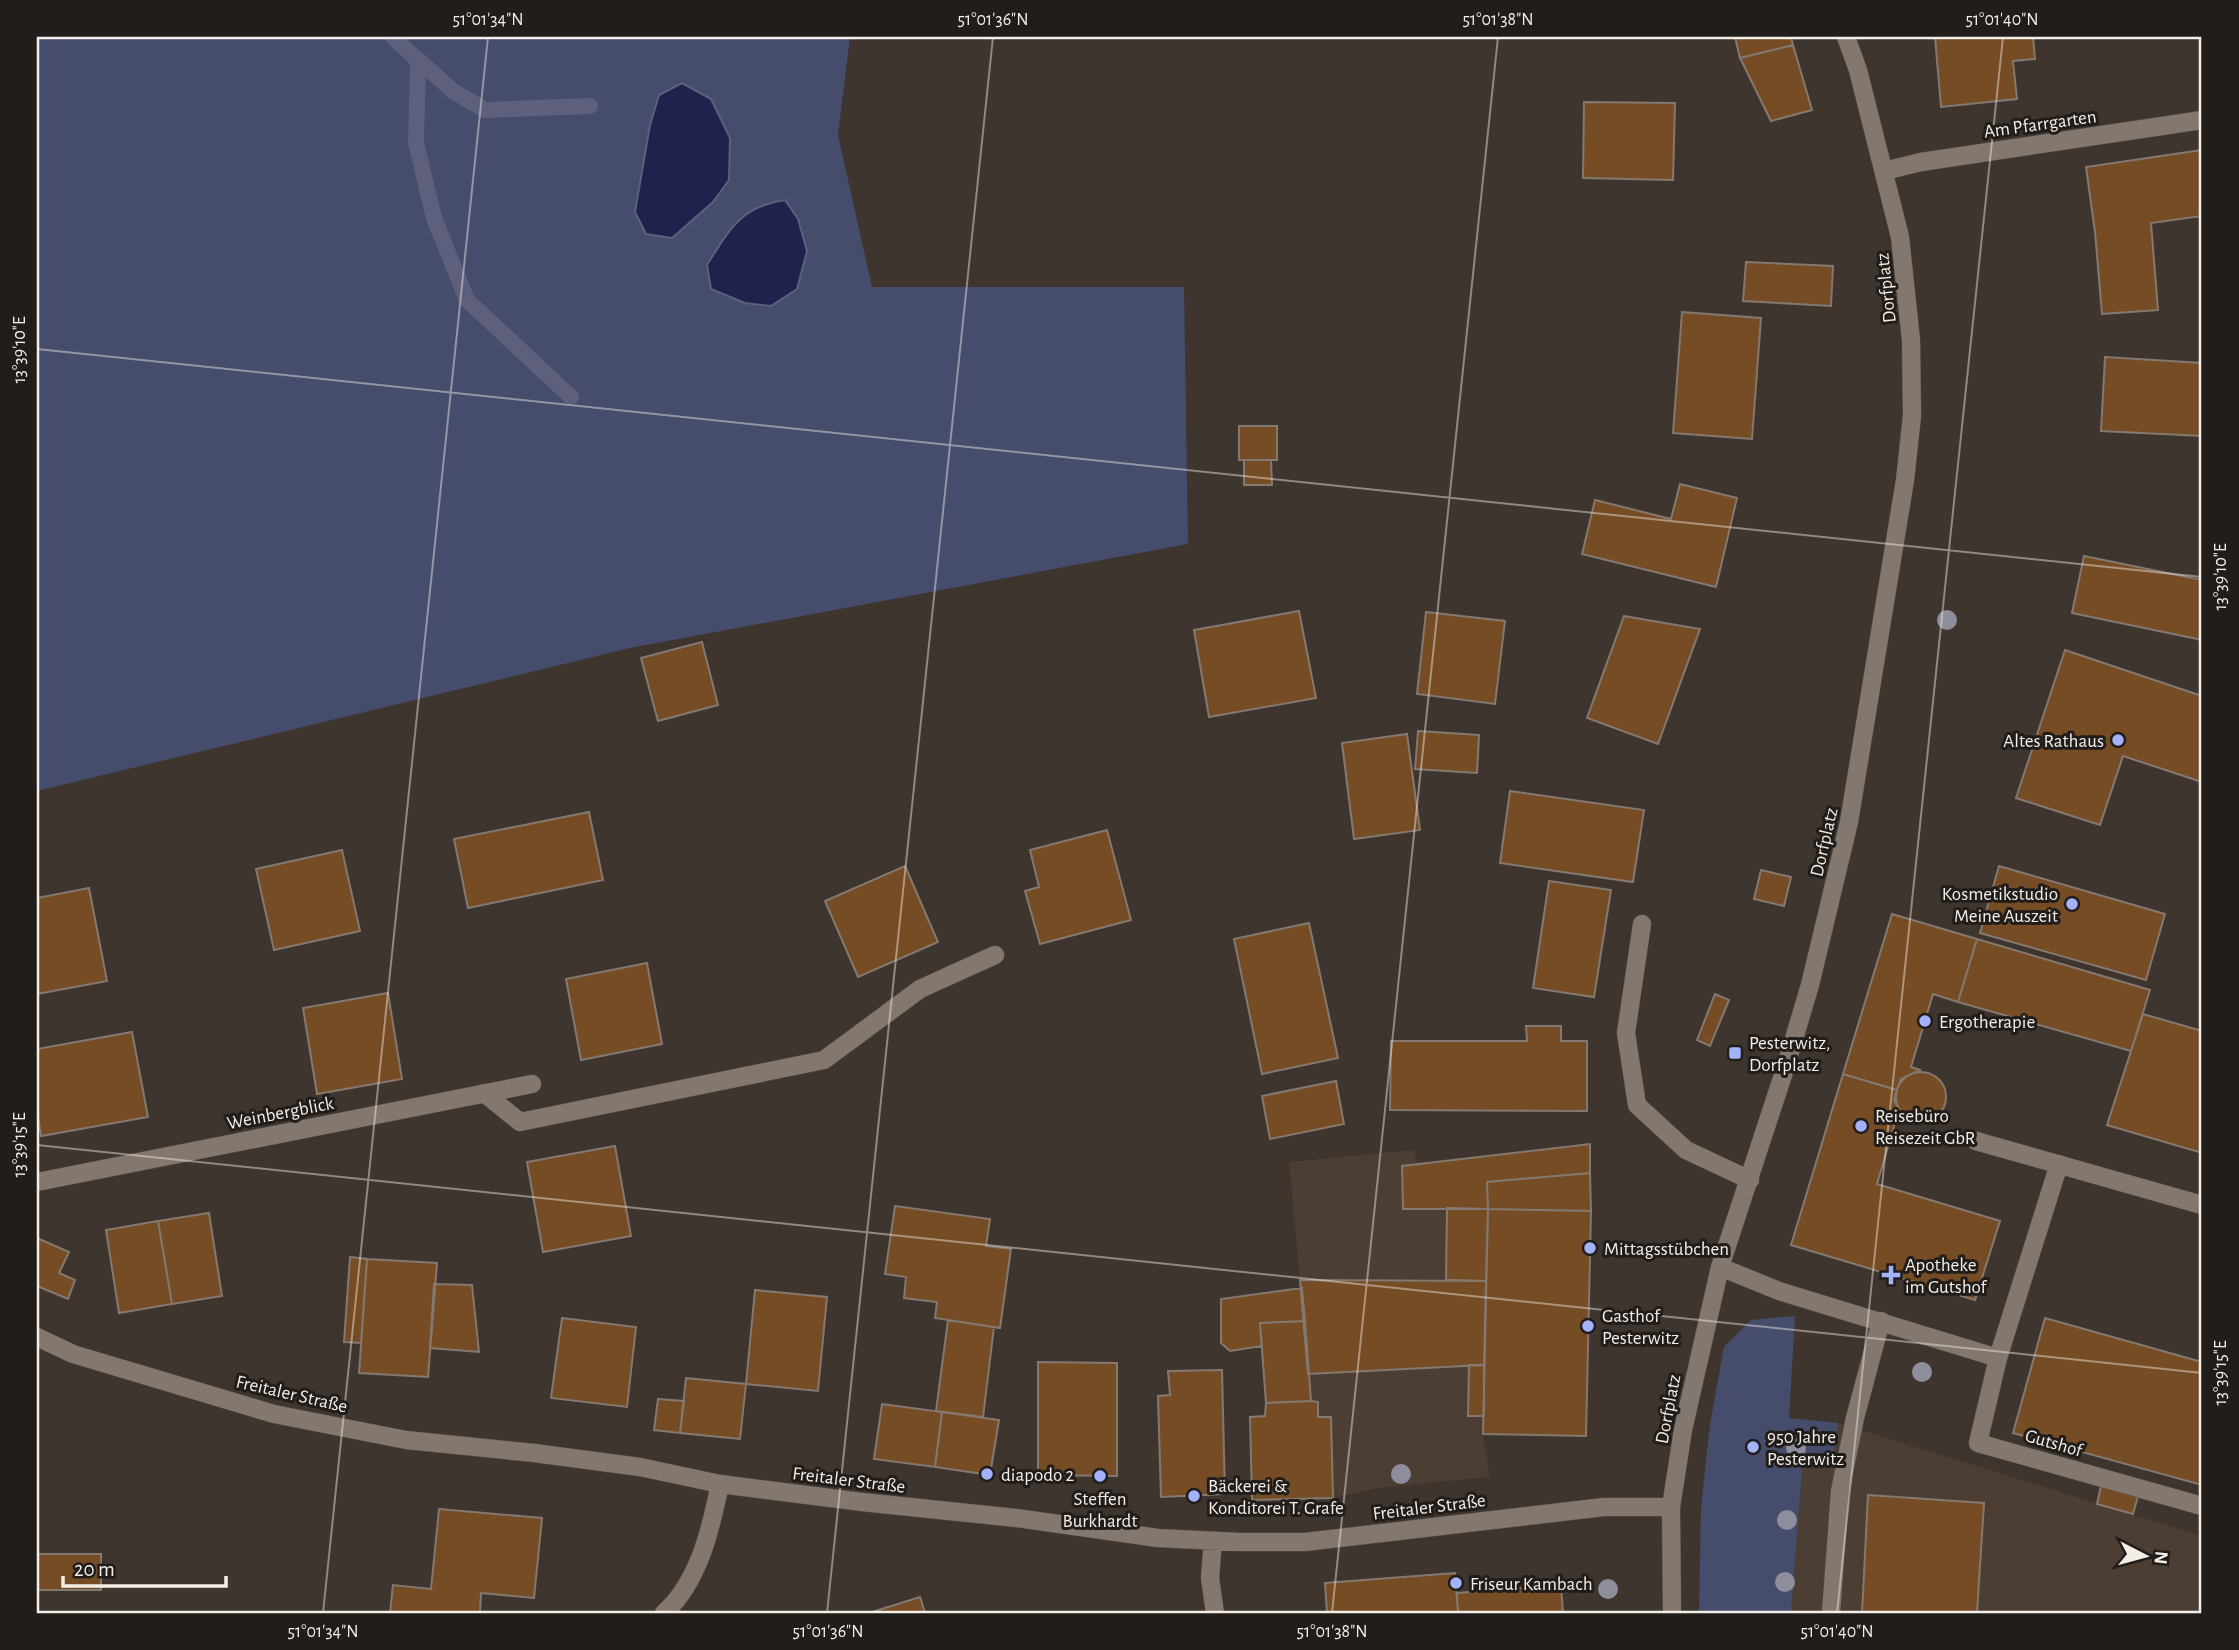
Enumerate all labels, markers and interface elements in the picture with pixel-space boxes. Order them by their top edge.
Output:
text: 51°01'34"N [452,11,524,29]
text: 51°01'36"N [958,11,1028,29]
text: 51°01'38"N [1463,11,1533,29]
text: 51°01'40"N [1965,11,2039,29]
street label: Am Pfarrgarten [1983,107,2098,142]
street label: Dorfplatz [1873,252,1900,324]
text: 13°39'10"E [11,316,29,384]
text: 13°39'10"E [2212,543,2230,611]
place label: Altes Rathaus [2003,732,2104,751]
marker: Altes Rathaus [2110,732,2126,748]
street label: Dorfplatz [1807,806,1842,879]
place label: Kosmetikstudio Meine Auszeit [1942,885,2058,926]
marker: Kosmetikstudio Meine Auszeit [2064,896,2080,912]
marker: Ergotherapie [1917,1013,1933,1029]
place label: Ergotherapie [1939,1013,2035,1032]
place label: Pesterwitz, Dorfplatz [1749,1034,1830,1075]
marker: Pesterwitz, Dorfplatz [1727,1045,1743,1061]
street label: Weinbergblick [225,1094,336,1133]
place label: Reisebüro Reisezeit GbR [1875,1107,1975,1148]
text: 13°39'15"E [11,1112,29,1178]
marker: Reisebüro Reisezeit GbR [1853,1118,1869,1134]
marker: Mittagsstübchen [1582,1240,1598,1256]
place label: Mittagsstübchen [1604,1240,1729,1259]
place label: Apotheke im Gutshof [1905,1256,1988,1297]
marker: Apotheke im Gutshof [1883,1267,1899,1283]
place label: Gasthof Pesterwitz [1602,1307,1679,1348]
marker: Gasthof Pesterwitz [1580,1318,1596,1334]
text: 13°39'15"E [2212,1340,2230,1406]
street label: Freitaler Straße [234,1372,349,1416]
street label: Dorfplatz [1652,1373,1685,1446]
street label: Gutshof [2023,1426,2085,1461]
place label: 950 Jahre Pesterwitz [1767,1428,1844,1469]
marker: 950 Jahre Pesterwitz [1745,1439,1761,1455]
street label: Freitaler Straße [791,1464,906,1497]
marker: diapodo 2 [979,1466,995,1482]
place label: diapodo 2 [1001,1466,1075,1485]
marker: Steffen Burkhardt [1092,1468,1108,1484]
place label: Bäckerei & Konditorei T. Grafe [1208,1477,1344,1518]
marker: Bäckerei & Konditorei T. Grafe [1186,1488,1202,1504]
place label: Steffen Burkhardt [1062,1490,1138,1531]
street label: Freitaler Straße [1372,1491,1487,1524]
north arrow [2110,1520,2180,1590]
scale bar [63,1545,226,1589]
text: N [2150,1550,2171,1565]
text: 20 m [74,1559,115,1580]
marker: Friseur Kambach [1448,1575,1464,1591]
place label: Friseur Kambach [1470,1575,1593,1594]
text: 51°01'34"N [287,1623,359,1641]
text: 51°01'36"N [793,1623,863,1641]
text: 51°01'38"N [1297,1623,1367,1641]
text: 51°01'40"N [1800,1623,1874,1641]

